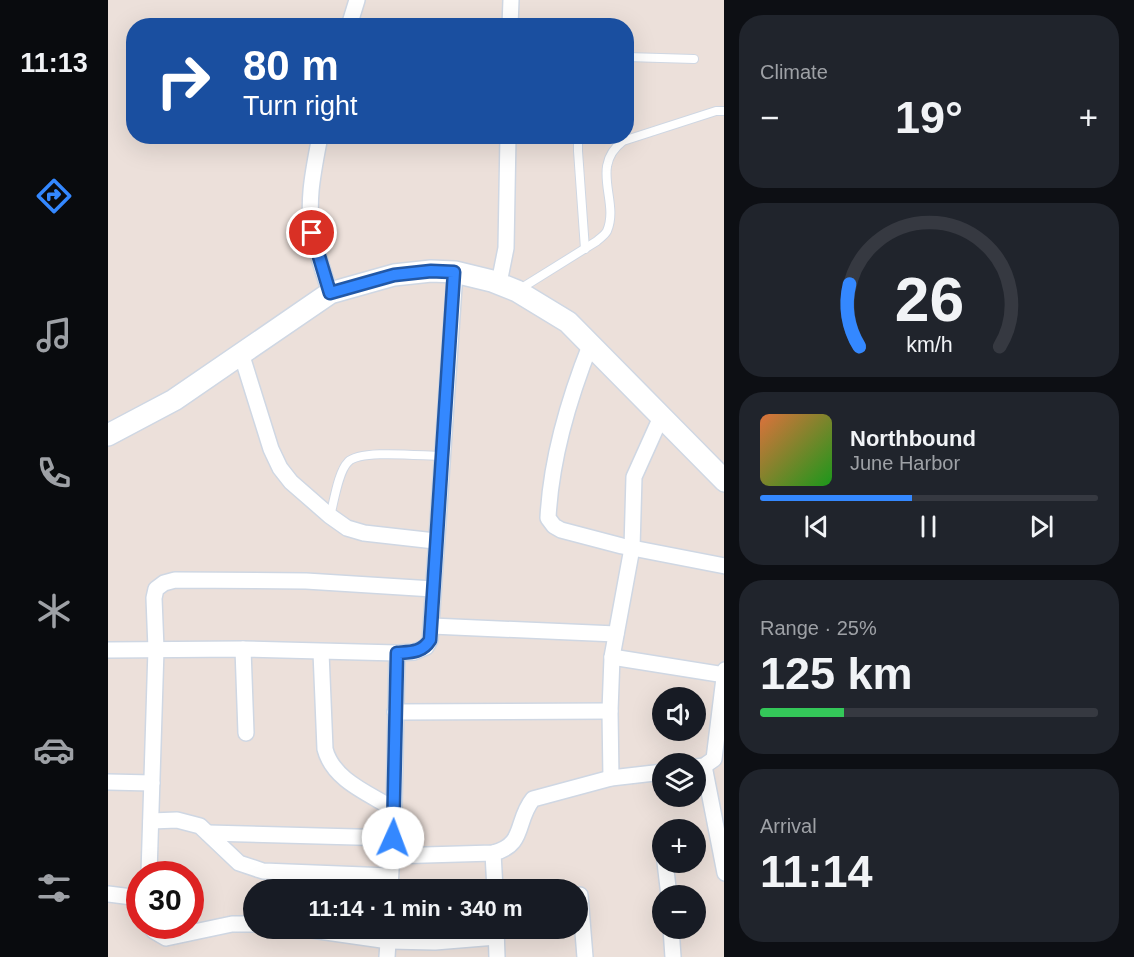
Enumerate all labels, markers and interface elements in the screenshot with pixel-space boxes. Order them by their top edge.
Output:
icon: right [144,42,222,120]
text: 80 m [243,42,339,89]
text: 11:13 [20,48,88,78]
text: Climate [760,61,828,83]
text: Turn right [243,91,358,121]
text: 19° [895,92,963,143]
text: − [760,99,779,136]
text: + [1079,99,1098,136]
icon: directions [33,175,75,217]
pin [286,207,337,258]
icon: arrive [295,216,328,249]
text: 26 [894,265,964,334]
icon: music [33,314,75,356]
text: km/h [906,334,952,358]
text: Northbound [850,426,976,451]
icon: phone [33,452,75,494]
text: June Harbor [850,452,960,474]
icon: previous [800,510,833,543]
icon: pause [912,510,945,543]
icon: next [1025,510,1058,543]
icon: climate [33,590,75,632]
text: Range · 25% [760,617,877,639]
text: 125 km [760,648,913,699]
map controls [652,687,706,939]
button: sound [652,687,706,741]
icon: car [33,729,75,771]
button: layers [652,753,706,807]
position arrow [361,806,425,870]
text: Arrival [760,815,817,837]
button: + [652,819,706,873]
text: 11:14 [760,846,873,897]
speed limit sign: 30 [126,861,204,939]
icon: filters [33,867,75,909]
button: − [652,885,706,939]
text: 11:14 · 1 min · 340 m [309,896,523,921]

